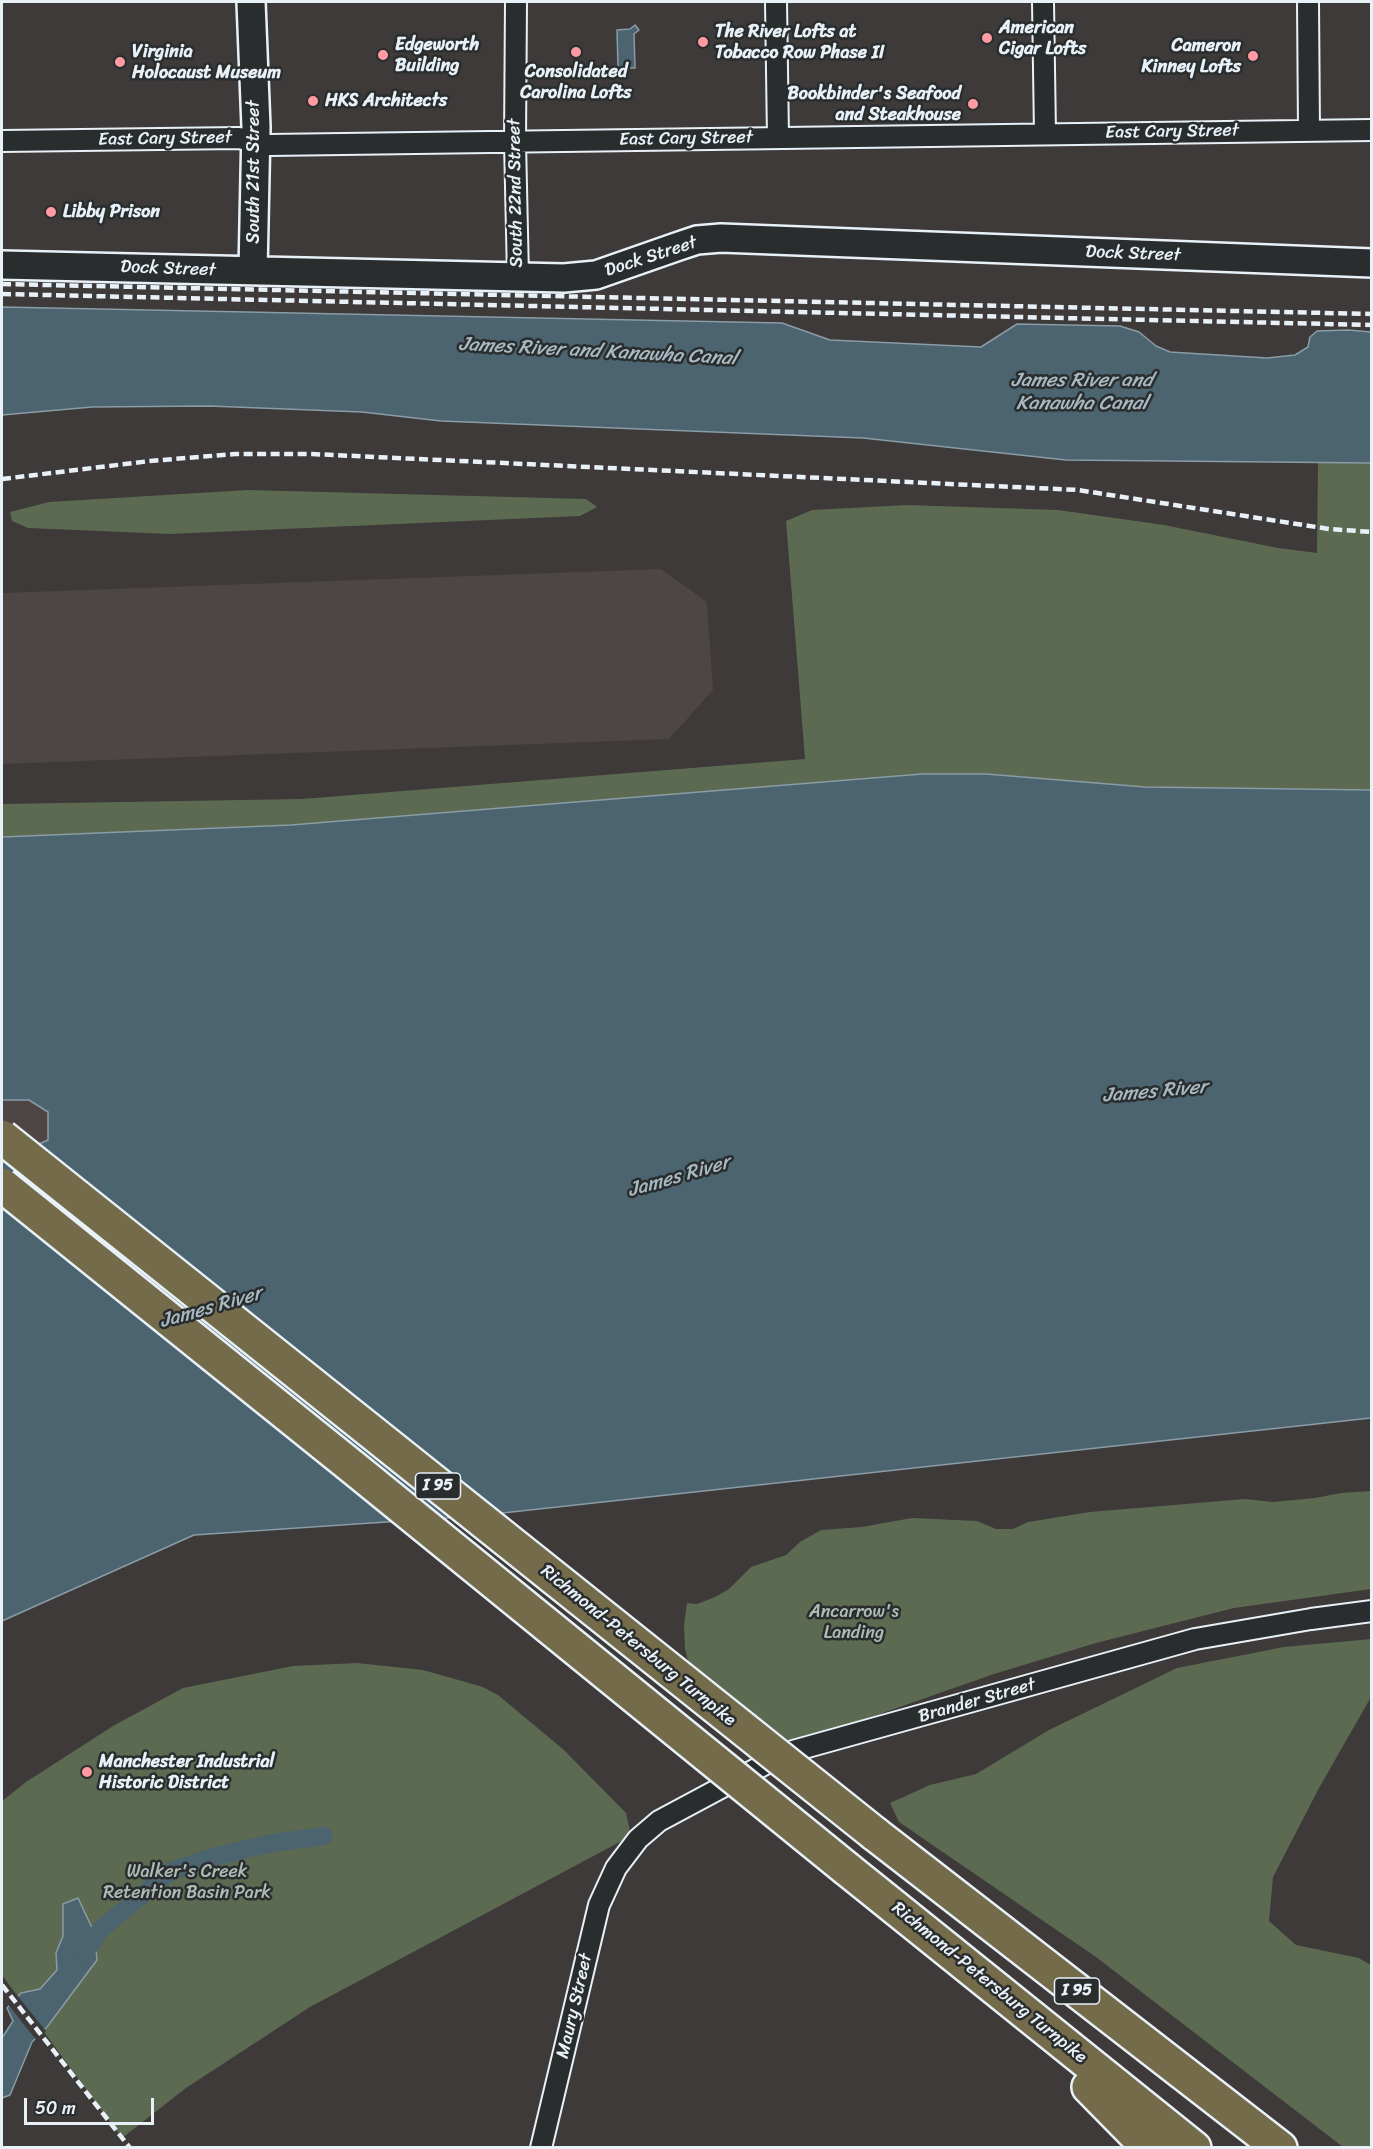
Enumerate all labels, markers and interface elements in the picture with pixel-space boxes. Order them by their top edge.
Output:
place label: American Cigar Lofts [999,17,1086,60]
place label: The River Lofts at Tobacco Row Phase II [715,21,884,63]
marker: American Cigar Lofts [980,31,994,45]
place label: Edgeworth Building [395,34,479,76]
marker: The River Lofts at Tobacco Row Phase II [696,35,710,49]
place label: Cameron Kinney Lofts [1142,35,1241,78]
place label: Virginia Holocaust Museum [132,41,281,84]
marker: Consolidated Carolina Lofts [569,45,583,59]
marker: Edgeworth Building [376,48,390,62]
marker: Cameron Kinney Lofts [1246,49,1260,63]
marker: Virginia Holocaust Museum [113,55,127,69]
place label: Consolidated Carolina Lofts [520,61,632,104]
place label: Bookbinder's Seafood and Steakhouse [787,83,961,125]
place label: HKS Architects [325,90,447,112]
marker: HKS Architects [306,94,320,108]
marker: Bookbinder's Seafood and Steakhouse [966,97,980,111]
street label: South 21st Street [243,100,265,244]
street label: South 22nd Street [504,118,528,268]
street label: East Cary Street [1105,120,1239,144]
street label: East Cary Street [98,127,232,151]
street label: East Cary Street [619,127,753,151]
place label: Libby Prison [63,201,160,223]
marker: Libby Prison [44,205,58,219]
street label: Dock Street [602,232,700,282]
street label: Dock Street [1085,242,1181,266]
street label: Dock Street [120,257,216,281]
water label: James River and Kanawha Canal [458,333,738,371]
water label: James River and Kanawha Canal [1011,369,1153,416]
water label: James River [1102,1075,1208,1109]
water label: James River [625,1151,733,1203]
water label: James River [157,1282,265,1334]
road number: I 95 [416,1473,460,1499]
street label: Richmond-Petersburg Turnpike [536,1561,740,1731]
park label: Ancarrow's Landing [809,1601,899,1644]
street label: Brander Street [916,1674,1038,1728]
place label: Manchester Industrial Historic District [99,1751,275,1794]
marker: Manchester Industrial Historic District [80,1765,94,1779]
park label: Walker's Creek Retention Basin Park [103,1861,271,1904]
street label: Richmond-Petersburg Turnpike [887,1898,1091,2068]
street label: Maury Street [552,1951,598,2061]
road number: I 95 [1054,1978,1100,2004]
scale bar [27,2086,158,2124]
text: 50 m [35,2092,76,2124]

